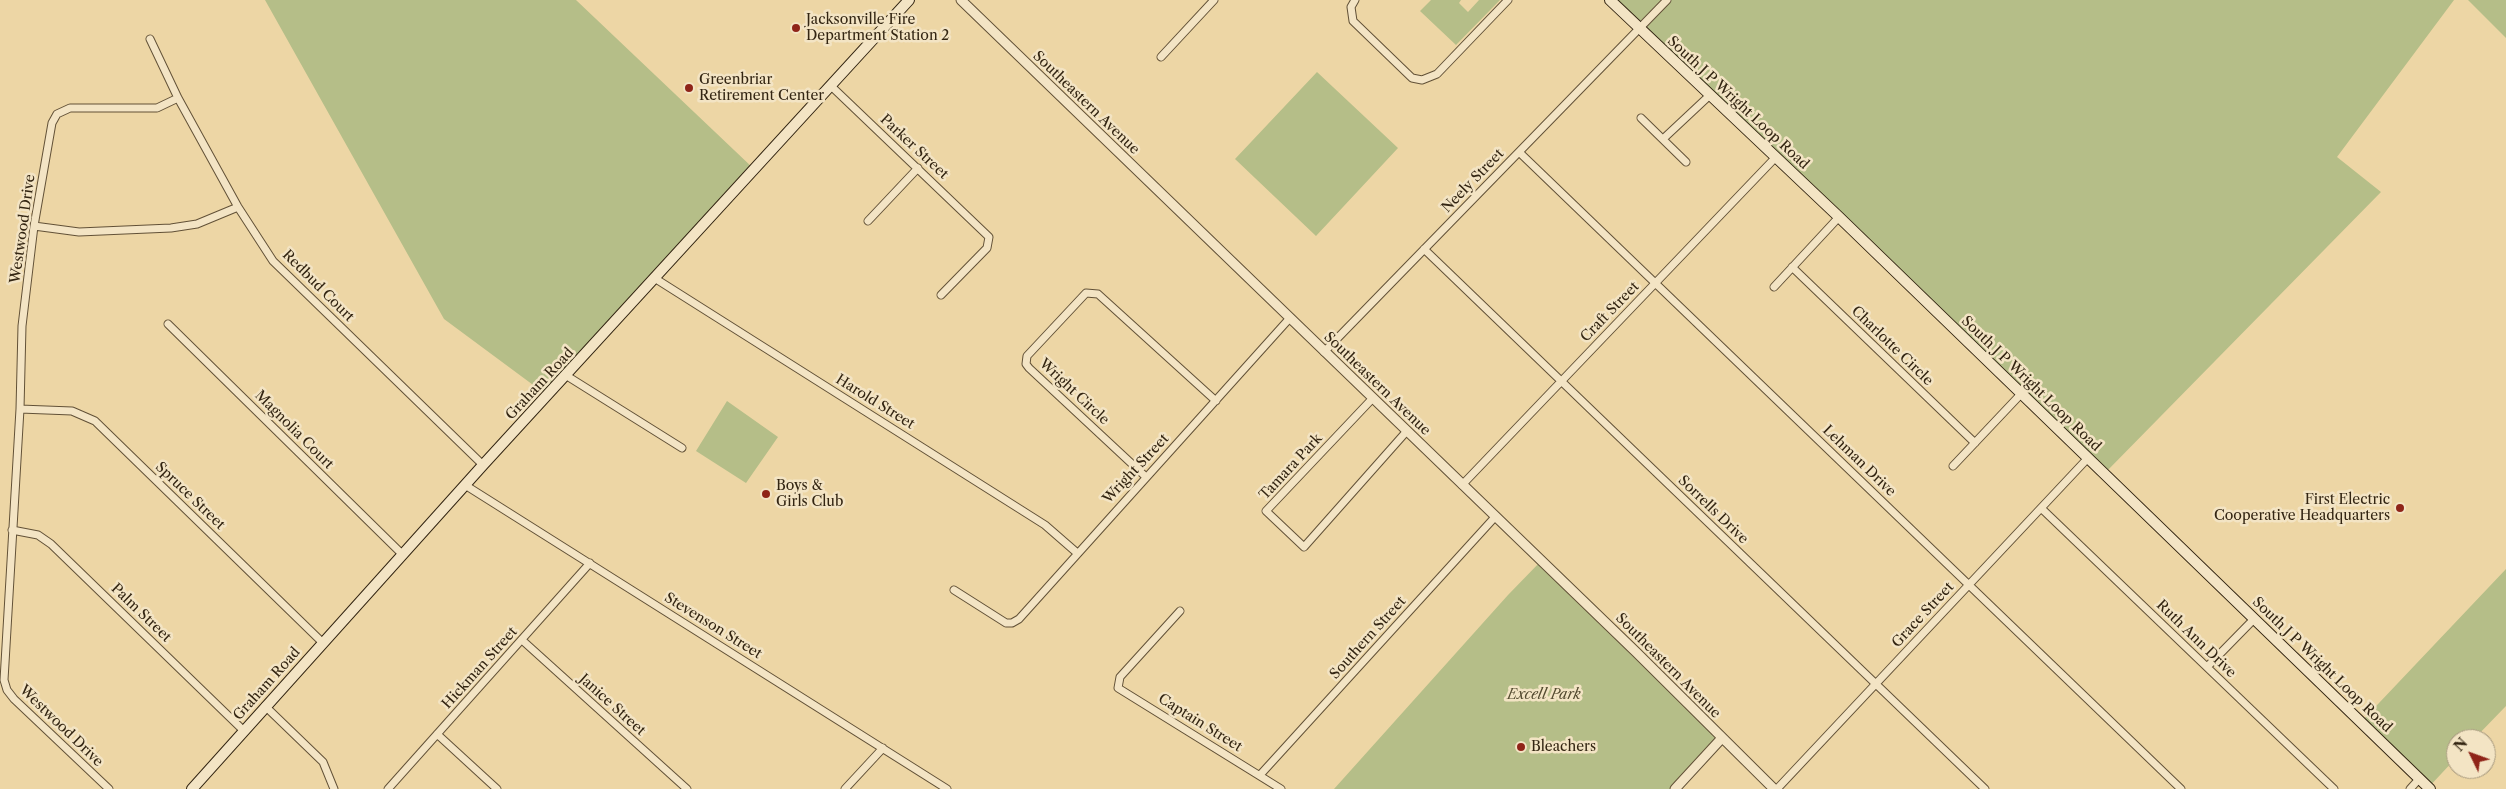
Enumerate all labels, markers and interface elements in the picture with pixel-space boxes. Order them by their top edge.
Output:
place label: Jacksonville Fire Department Station 2 [806,12,949,44]
marker: Jacksonville Fire Department Station 2 [790,22,802,34]
street label: South J P Wright Loop Road [1664,33,1812,173]
street label: Southeastern Avenue [1029,48,1143,158]
place label: Greenbriar Retirement Center [699,72,824,104]
marker: Greenbriar Retirement Center [683,82,695,94]
street label: Parker Street [876,111,952,183]
street label: Neely Street [1438,146,1508,216]
street label: Westwood Drive [7,173,39,285]
street label: Redbud Court [279,247,357,325]
street label: Craft Street [1577,278,1643,346]
street label: Charlotte Circle [1848,303,1936,389]
street label: South J P Wright Loop Road [1958,313,2104,455]
street label: Southeastern Avenue [1320,329,1434,439]
street label: Graham Road [502,345,578,423]
street label: Wright Circle [1036,355,1112,429]
street label: Harold Street [833,371,917,433]
street label: Magnolia Court [251,387,337,473]
street label: Lehman Drive [1819,422,1899,500]
street label: Tamara Park [1256,430,1326,504]
street label: Wright Street [1100,431,1172,507]
street label: Spruce Street [152,459,228,533]
street label: Sorrells Drive [1674,472,1752,548]
place label: Boys & Girls Club [776,478,843,511]
marker: Boys & Girls Club [760,488,772,500]
place label: First Electric Cooperative Headquarters [2214,492,2390,524]
marker: First Electric Cooperative Headquarters [2394,502,2406,514]
street label: Grace Street [1889,579,1957,651]
street label: Palm Street [107,580,175,646]
street label: Stevenson Street [661,589,765,663]
street label: Southern Street [1327,593,1409,683]
street label: South J P Wright Loop Road [2249,594,2395,736]
street label: Ruth Ann Drive [2153,597,2239,681]
street label: Southeastern Avenue [1612,610,1724,722]
street label: Hickman Street [439,624,521,712]
street label: Graham Road [230,644,304,724]
street label: Janice Street [575,671,649,739]
street label: Westwood Drive [16,682,106,770]
park label: Excell Park [1507,687,1581,703]
street label: Captain Street [1155,691,1245,755]
north arrow [2446,729,2496,779]
text: N [2450,734,2471,755]
place label: Bleachers [1531,739,1596,755]
marker: Bleachers [1515,741,1527,753]

